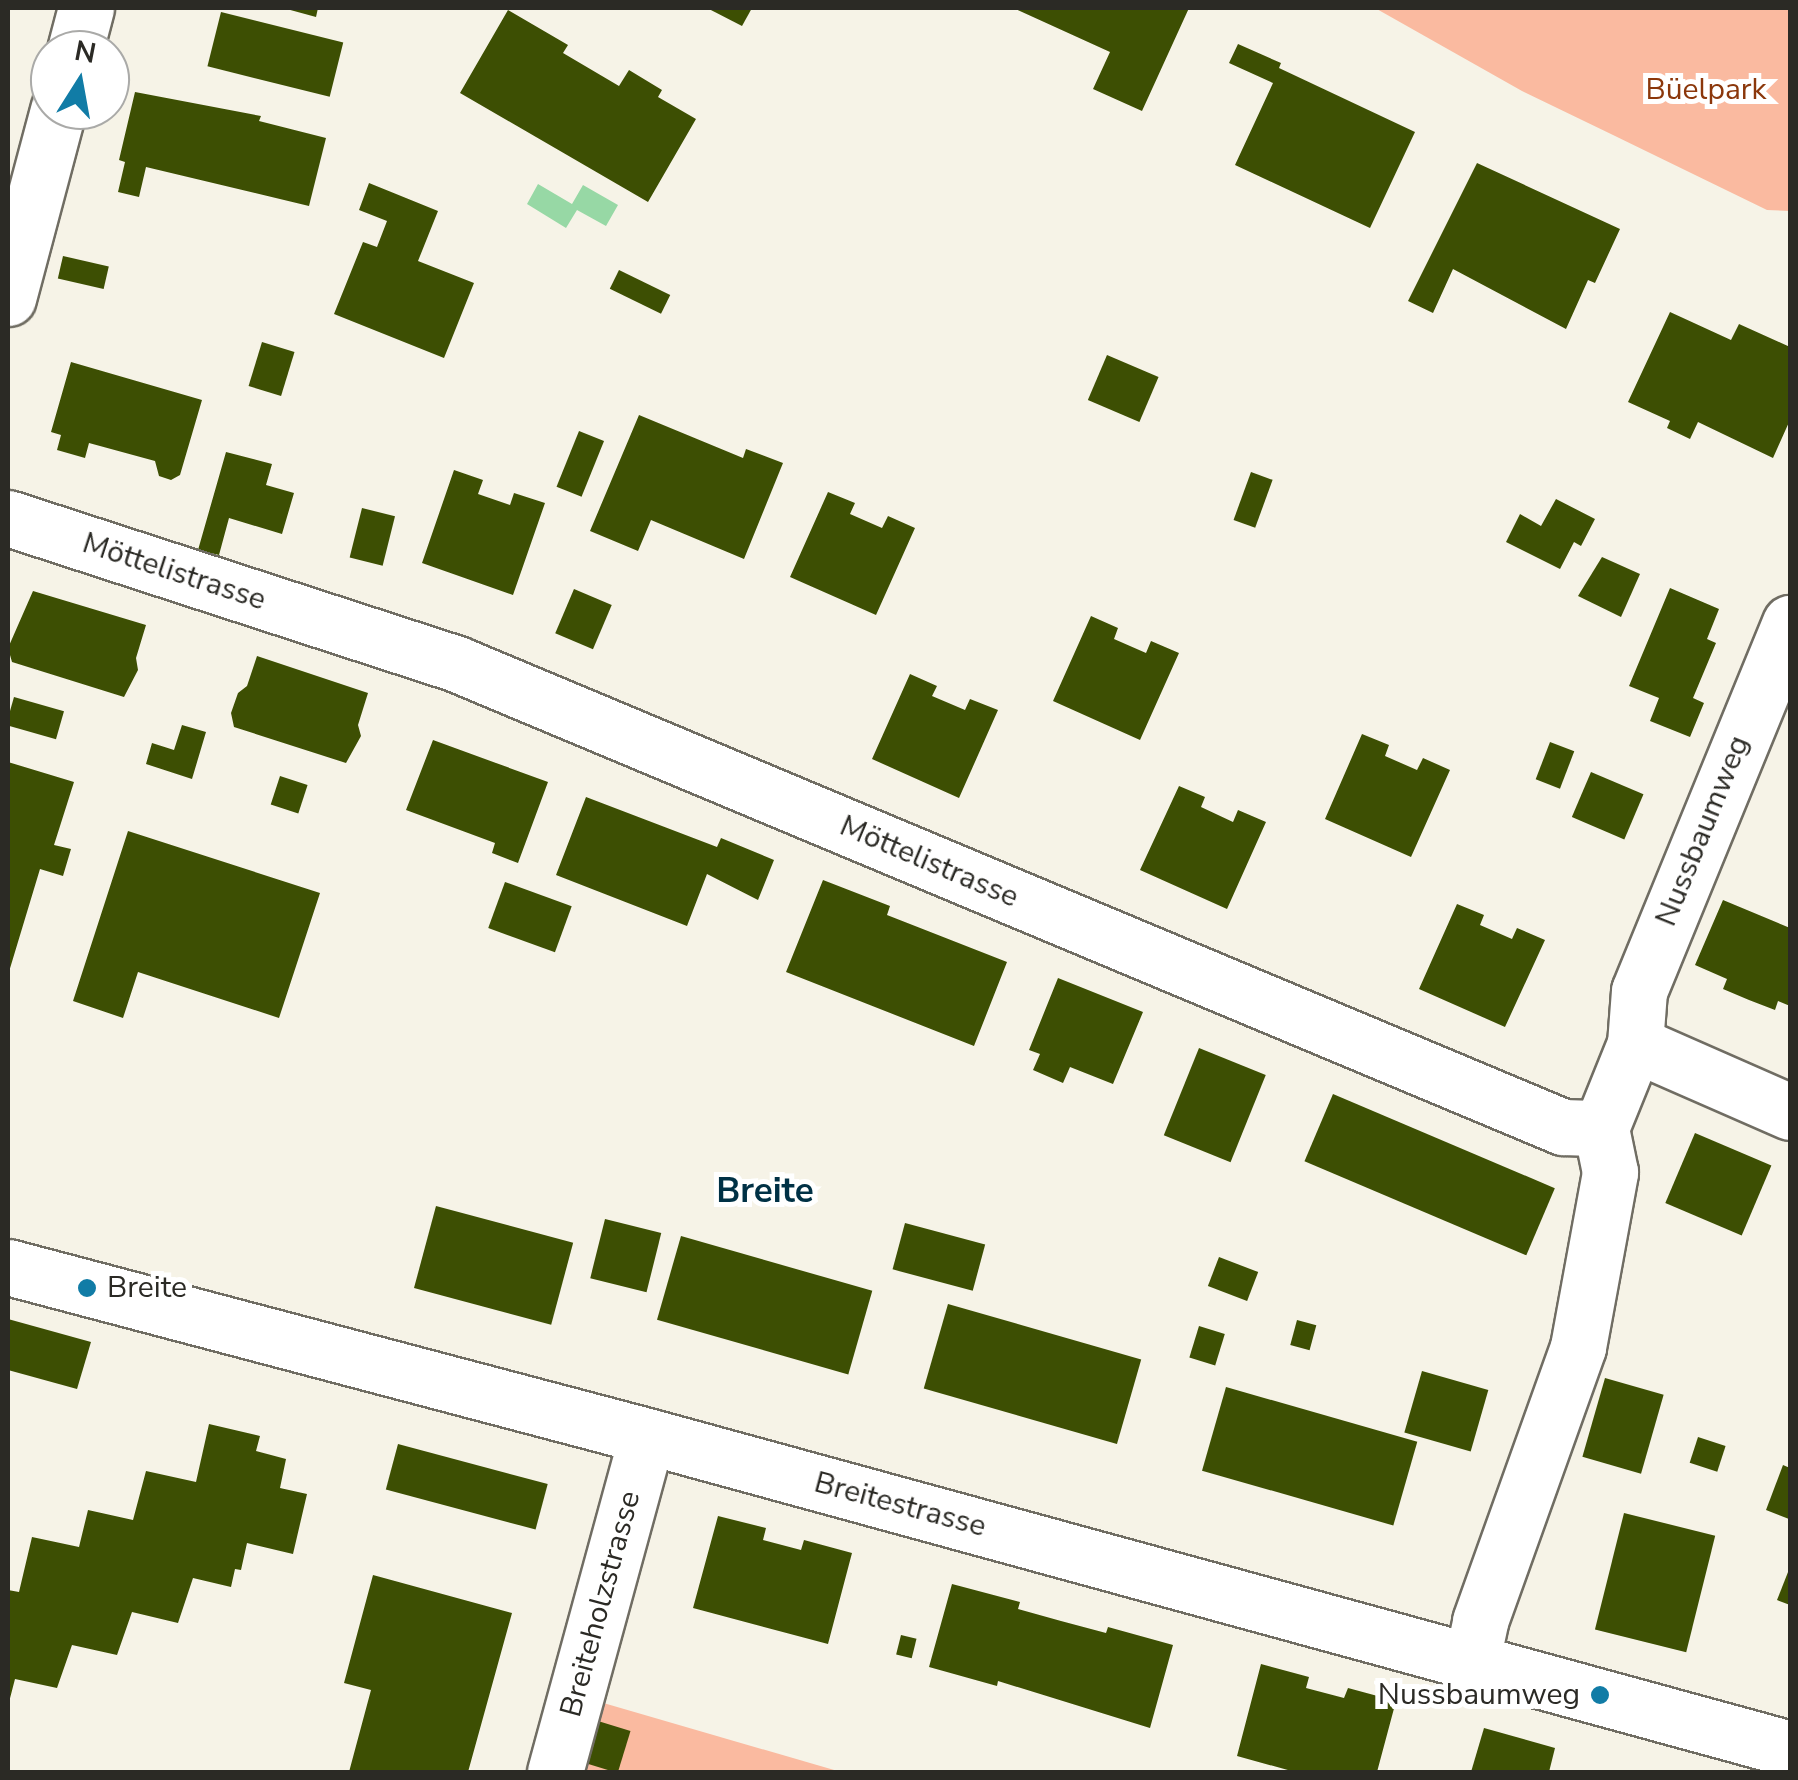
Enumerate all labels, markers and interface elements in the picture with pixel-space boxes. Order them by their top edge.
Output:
north arrow [30,30,130,130]
text: N [71,32,99,73]
park label: Büelpark [1645,72,1767,108]
street label: Möttelistrasse [78,525,270,619]
street label: Nussbaumweg [1648,731,1758,931]
street label: Möttelistrasse [834,808,1024,916]
district label: Breite [716,1170,814,1212]
place label: Breite [107,1270,187,1306]
marker: Breite [76,1277,98,1299]
street label: Breitestrasse [810,1465,990,1545]
street label: Breiteholzstrasse [554,1487,648,1721]
place label: Nussbaumweg [1378,1677,1580,1713]
marker: Nussbaumweg [1589,1684,1611,1706]

